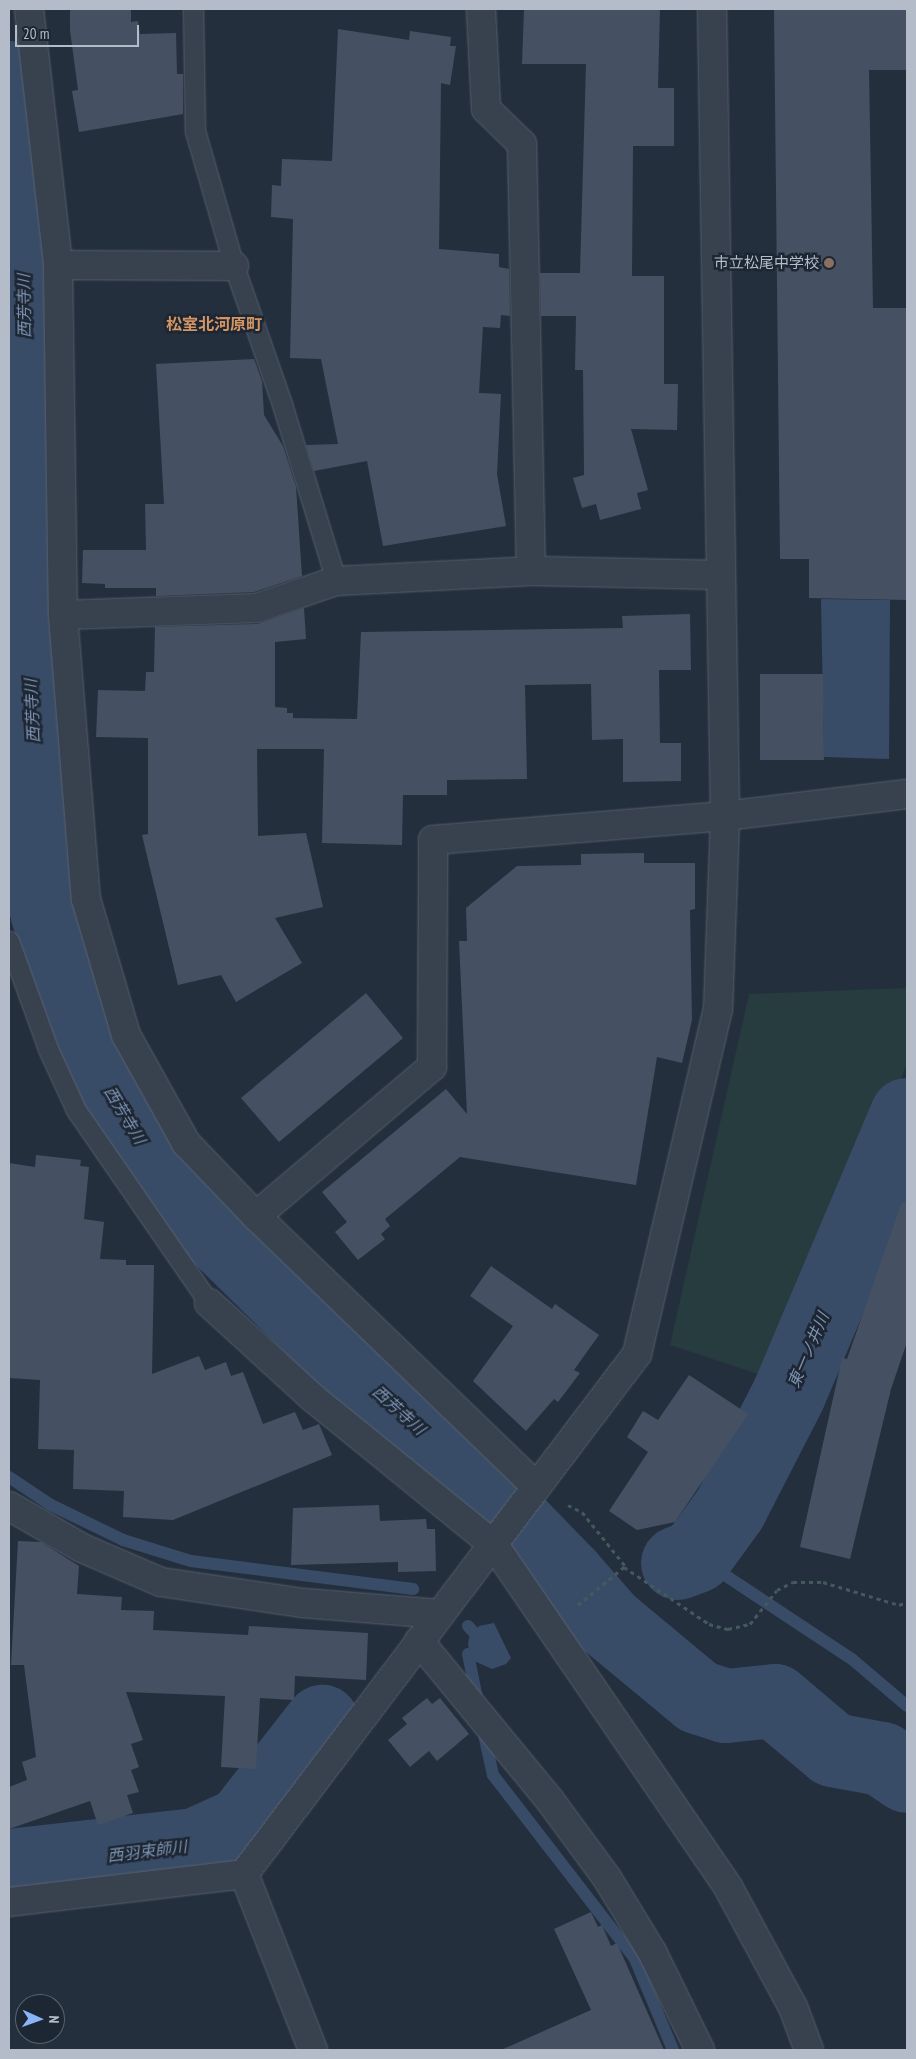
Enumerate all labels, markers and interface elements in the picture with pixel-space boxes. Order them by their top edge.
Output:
scale bar [18,15,141,47]
text: 20 m [23,24,49,43]
place label: 市立松尾中学校 [714,254,819,272]
marker: 市立松尾中学校 [823,257,835,269]
water label: 西芳寺川 [14,274,34,338]
district label: 松室北河原町 [166,314,262,334]
water label: 西芳寺川 [21,679,43,743]
water label: 西芳寺川 [100,1083,150,1147]
water label: 東一ノ井川 [784,1309,832,1391]
water label: 西芳寺川 [369,1381,429,1439]
water label: 西羽束師川 [106,1837,188,1865]
north arrow [15,1994,65,2044]
text: N [45,2015,63,2024]

